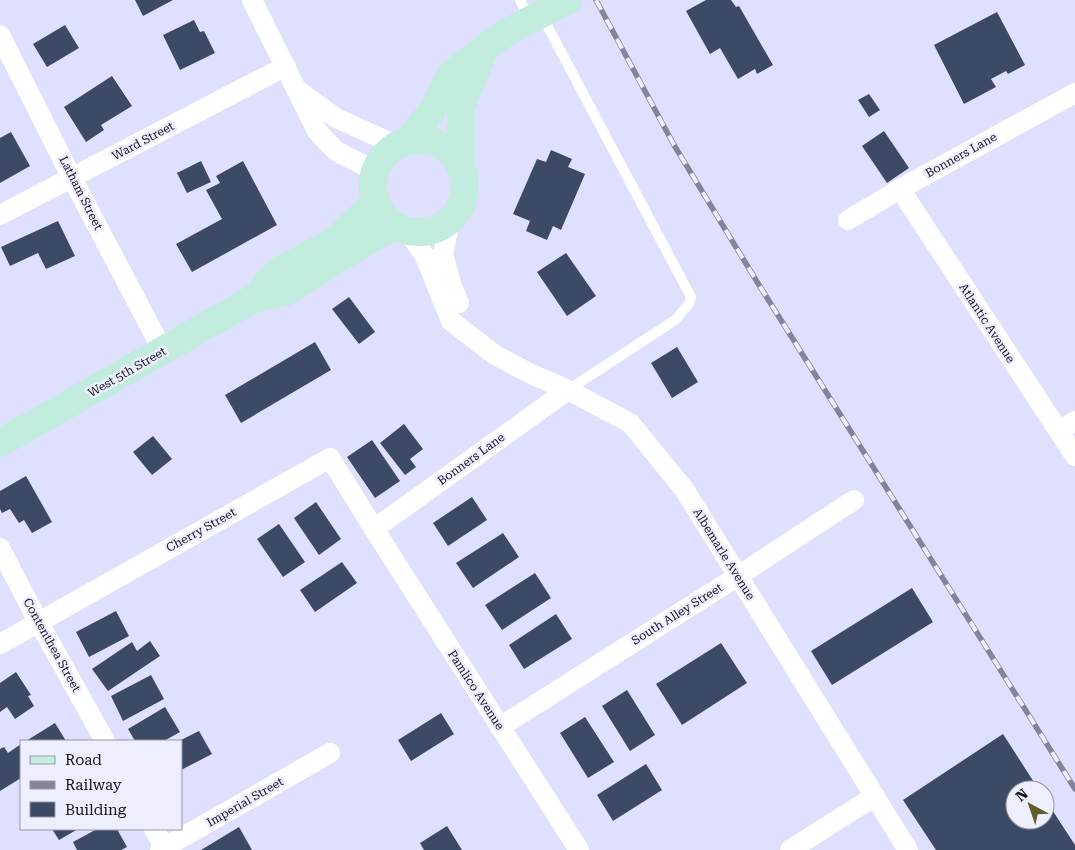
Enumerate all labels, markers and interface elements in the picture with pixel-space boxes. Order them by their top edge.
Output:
street label: Ward Street [110,119,177,163]
street label: Bonners Lane [923,129,1000,180]
street label: Latham Street [56,154,106,233]
street label: Atlantic Avenue [956,281,1018,366]
street label: West 5th Street [85,344,169,400]
street label: Bonners Lane [435,430,508,488]
street label: Cherry Street [164,505,239,555]
street label: Albemarle Avenue [690,506,758,603]
street label: South Alley Street [629,580,726,648]
street label: Contenthea Street [20,596,84,695]
street label: Pamlico Avenue [445,647,507,733]
legend [20,740,182,830]
text: Road [65,751,102,769]
street label: Imperial Street [204,774,286,830]
text: Railway [65,776,122,794]
north arrow [1005,780,1055,830]
text: N [1012,785,1031,805]
text: Building [65,801,127,819]

